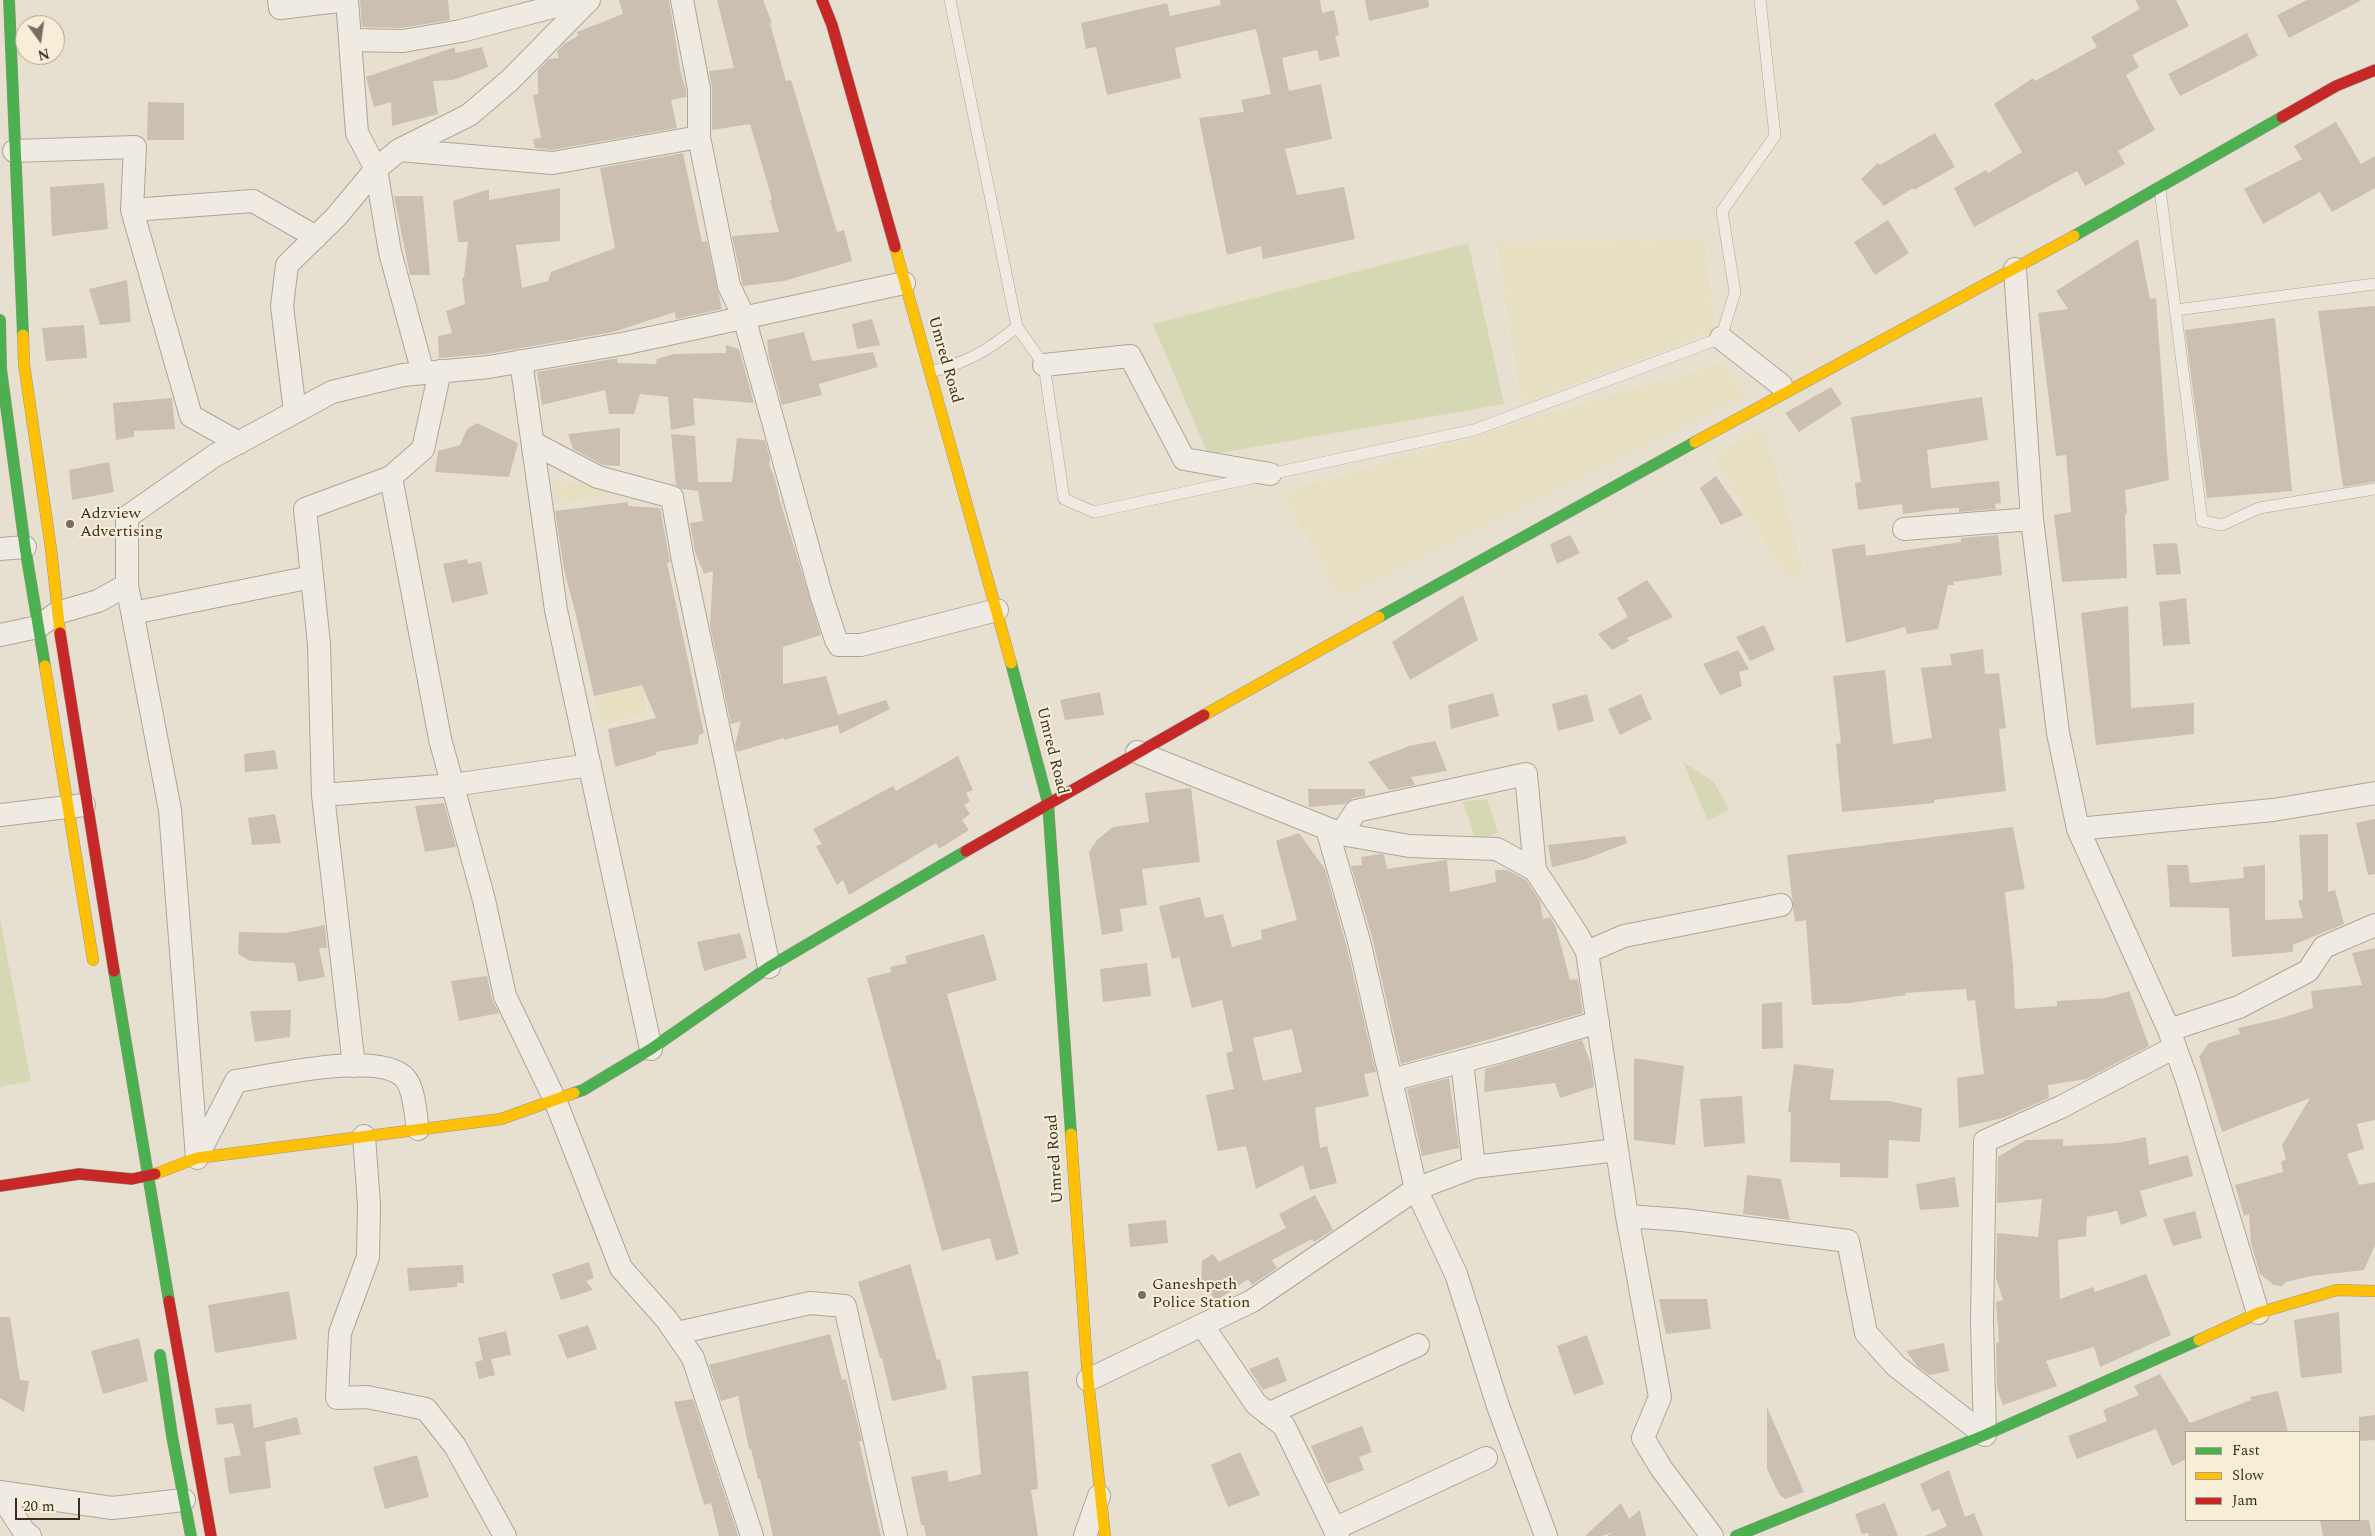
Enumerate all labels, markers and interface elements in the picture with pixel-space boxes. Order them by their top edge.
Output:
north arrow [15,15,65,65]
text: N [35,42,52,66]
street label: Umred Road [922,314,966,406]
place label: Adzview Advertising [80,505,163,543]
marker: Adzview Advertising [64,518,76,530]
street label: Umred Road [1031,705,1071,797]
street label: Umred Road [1043,1114,1069,1204]
place label: Ganeshpeth Police Station [1152,1276,1250,1314]
marker: Ganeshpeth Police Station [1136,1289,1148,1301]
legend [2185,1431,2360,1521]
text: Fast [2232,1439,2260,1462]
text: Slow [2232,1464,2264,1487]
scale bar [18,1488,82,1520]
text: Jam [2232,1489,2258,1512]
text: 20 m [23,1495,55,1518]

